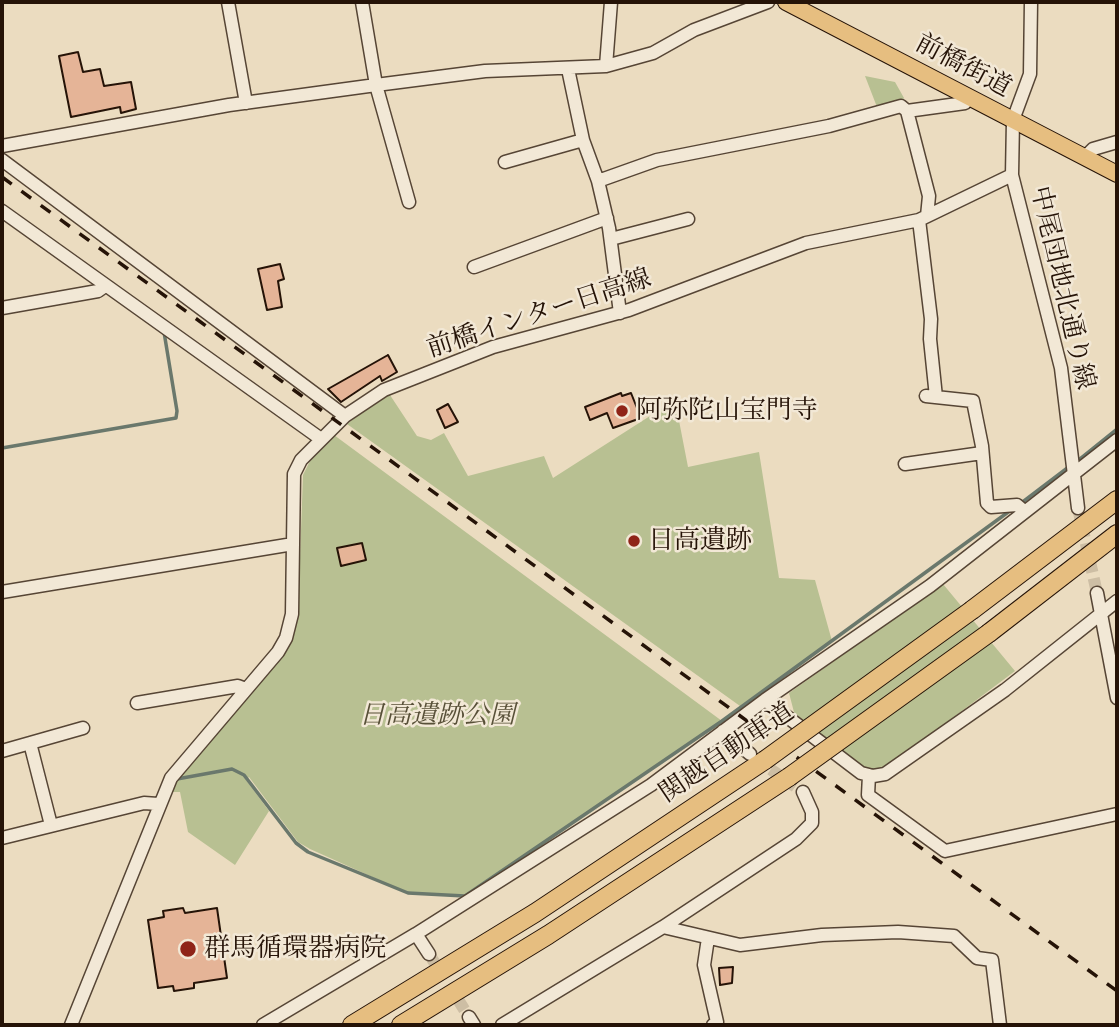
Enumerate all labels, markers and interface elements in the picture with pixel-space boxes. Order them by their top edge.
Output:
street label: 前橋街道 [910,28,1016,104]
street label: 中尾団地北通り線 [1023,183,1101,393]
street label: 前橋インター日高線 [423,263,655,365]
place label: 阿弥陀山宝門寺 [636,395,818,427]
marker: 阿弥陀山宝門寺 [614,403,630,419]
place label: 日高遺跡 [648,525,752,557]
marker: 日高遺跡 [626,533,642,549]
street label: 関越自動車道 [654,696,800,810]
park label: 日高遺跡公園 [359,700,515,732]
place label: 群馬循環器病院 [204,933,386,965]
marker: 群馬循環器病院 [178,939,198,959]

